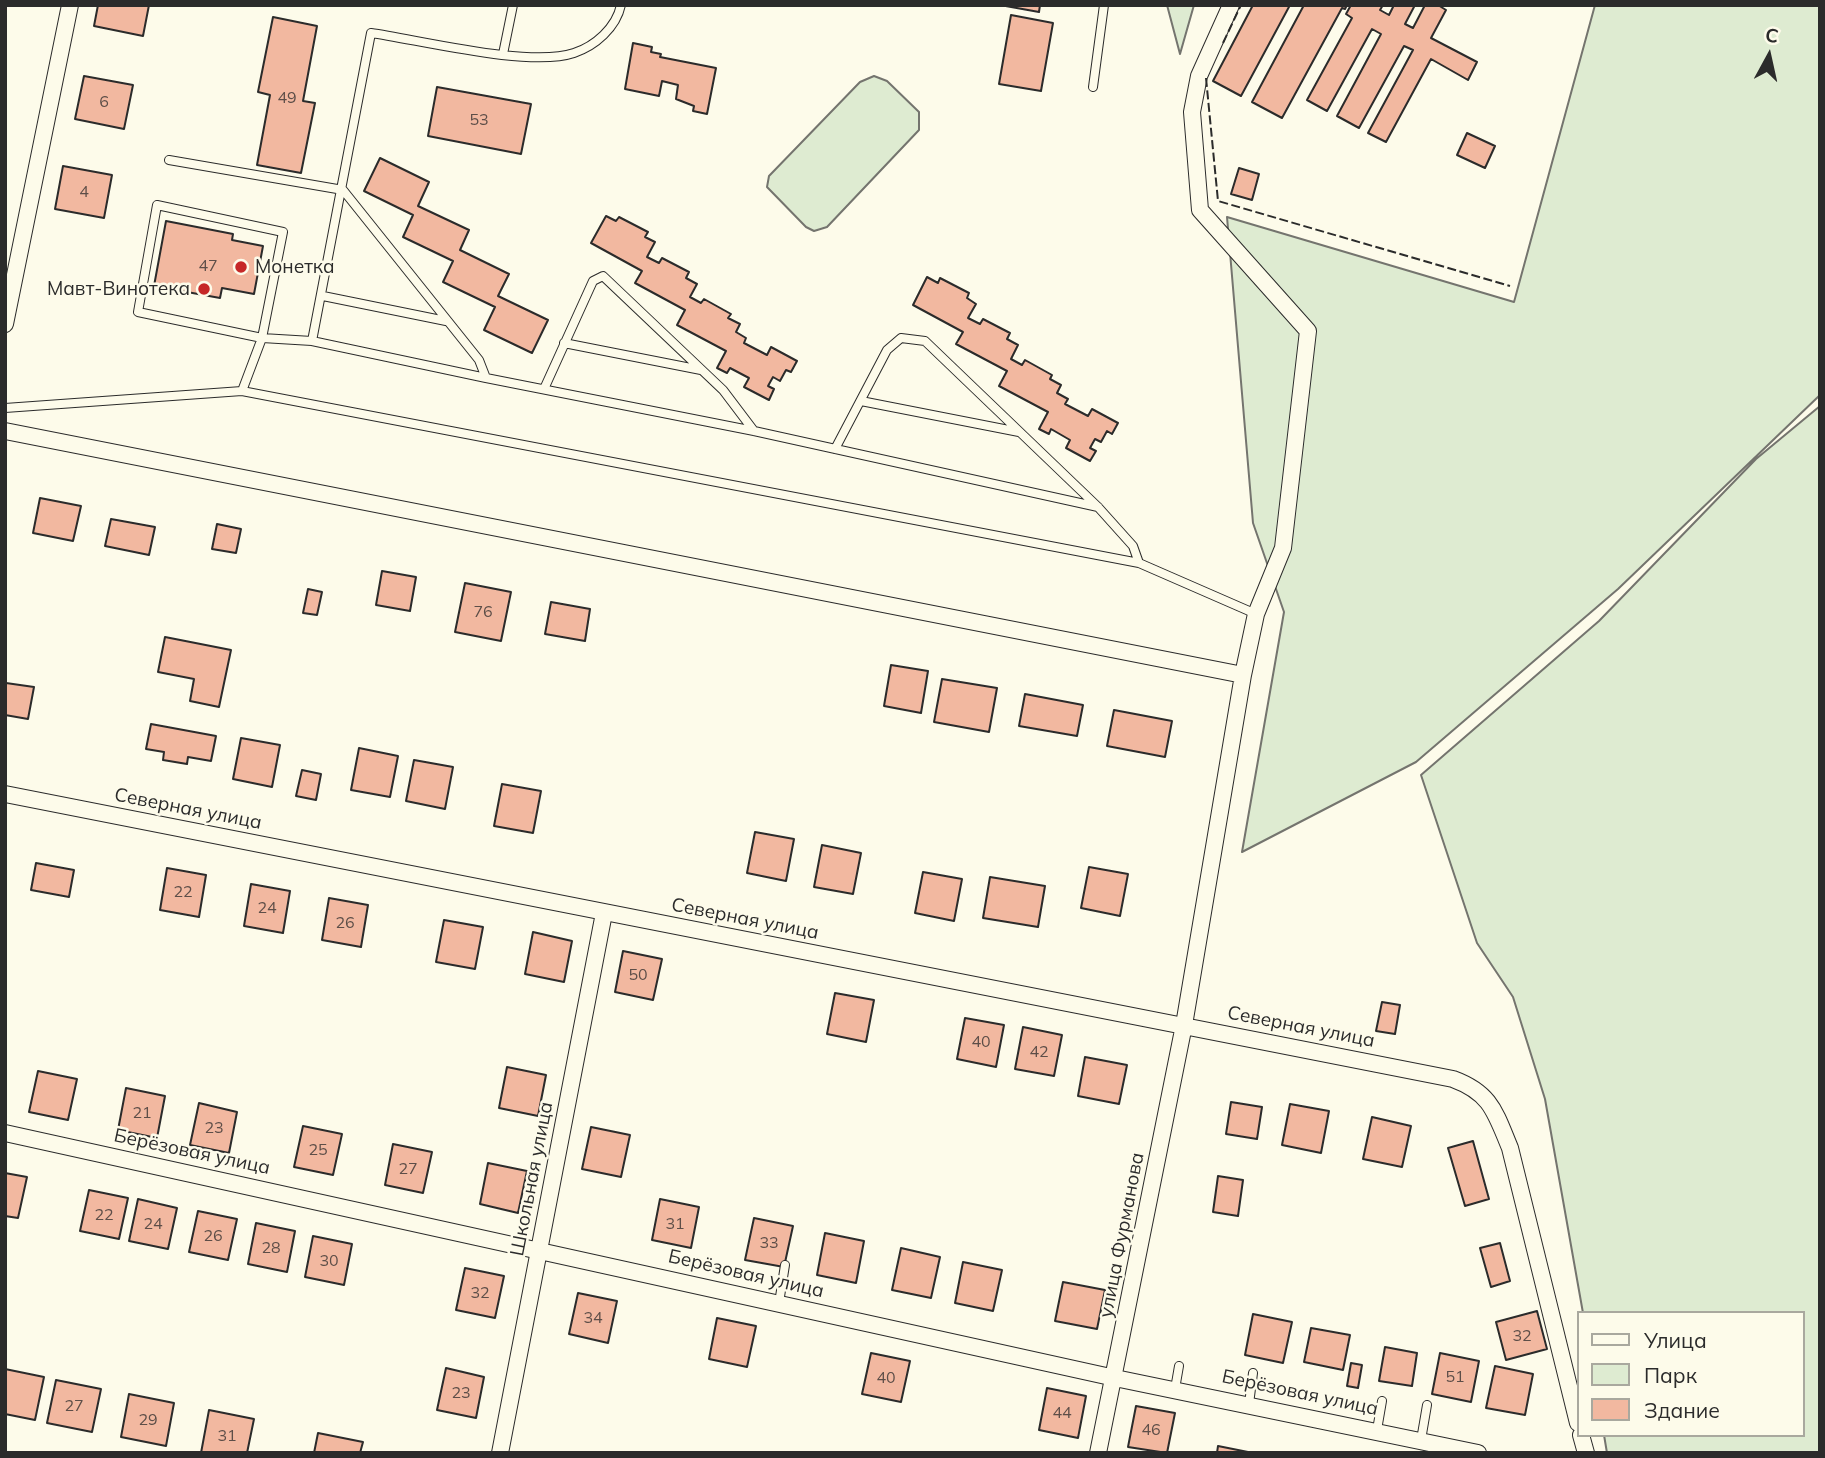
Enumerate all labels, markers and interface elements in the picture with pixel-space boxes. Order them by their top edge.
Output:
north arrow [1734,21,1804,91]
text: С [1764,22,1780,48]
house number: 49 [277,88,297,108]
house number: 6 [99,92,109,112]
house number: 53 [469,110,489,130]
house number: 4 [79,182,89,202]
house number: 47 [198,256,218,276]
place label: Монетка [255,256,335,278]
marker: Монетка [233,259,249,275]
place label: Мавт-Винотека [47,278,190,300]
marker: Мавт-Винотека [196,281,212,297]
house number: 76 [473,602,493,622]
street label: Северная улица [112,784,264,834]
house number: 22 [173,882,193,902]
street label: Северная улица [669,894,821,944]
house number: 24 [257,898,277,918]
house number: 26 [335,913,355,933]
house number: 50 [628,965,648,985]
street label: Северная улица [1225,1002,1377,1052]
house number: 40 [971,1032,991,1052]
house number: 42 [1029,1042,1049,1062]
street label: Школьная улица [506,1100,558,1258]
house number: 21 [132,1103,152,1123]
house number: 23 [204,1118,224,1138]
street label: Берёзовая улица [112,1124,272,1180]
house number: 25 [308,1140,328,1160]
street label: улица Фурманова [1095,1151,1149,1319]
house number: 27 [398,1159,418,1179]
house number: 22 [94,1205,114,1225]
house number: 24 [143,1214,163,1234]
house number: 31 [665,1214,685,1234]
house number: 26 [203,1226,223,1246]
house number: 33 [759,1233,779,1253]
house number: 28 [261,1238,281,1258]
street label: Берёзовая улица [666,1245,826,1303]
house number: 30 [319,1251,339,1271]
house number: 32 [470,1283,490,1303]
house number: 34 [583,1308,603,1328]
legend [1576,1311,1804,1437]
house number: 32 [1512,1326,1532,1346]
text: Улица [1644,1327,1707,1353]
text: Парк [1644,1362,1697,1388]
street label: Берёзовая улица [1220,1365,1380,1421]
house number: 51 [1445,1367,1465,1387]
house number: 40 [876,1368,896,1388]
house number: 23 [451,1383,471,1403]
house number: 27 [64,1396,84,1416]
text: Здание [1644,1397,1720,1423]
house number: 44 [1052,1403,1072,1423]
house number: 29 [138,1410,158,1430]
house number: 46 [1141,1420,1161,1440]
house number: 31 [217,1426,237,1446]

